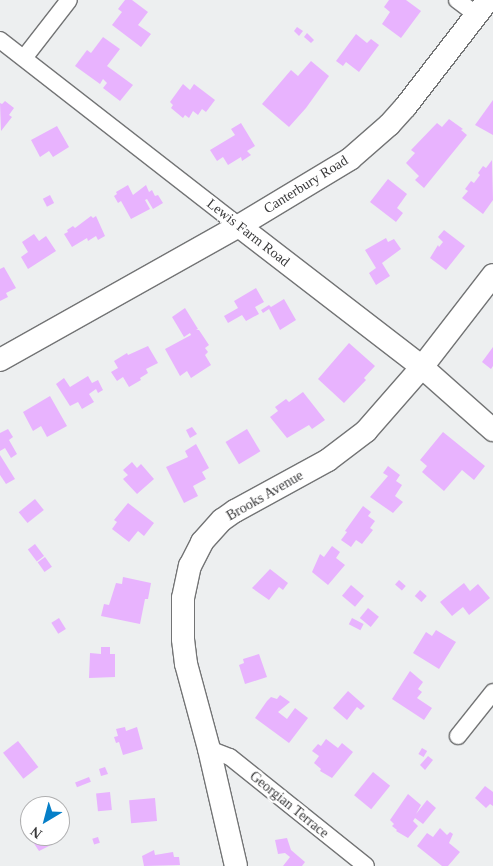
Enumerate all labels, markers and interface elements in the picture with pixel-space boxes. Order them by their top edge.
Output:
street label: Canterbury Road [261,152,351,218]
street label: Lewis Farm Road [203,195,293,271]
street label: Brooks Avenue [223,467,307,525]
street label: Georgian Terrace [246,768,332,842]
north arrow [20,796,70,846]
text: N [28,824,45,842]

